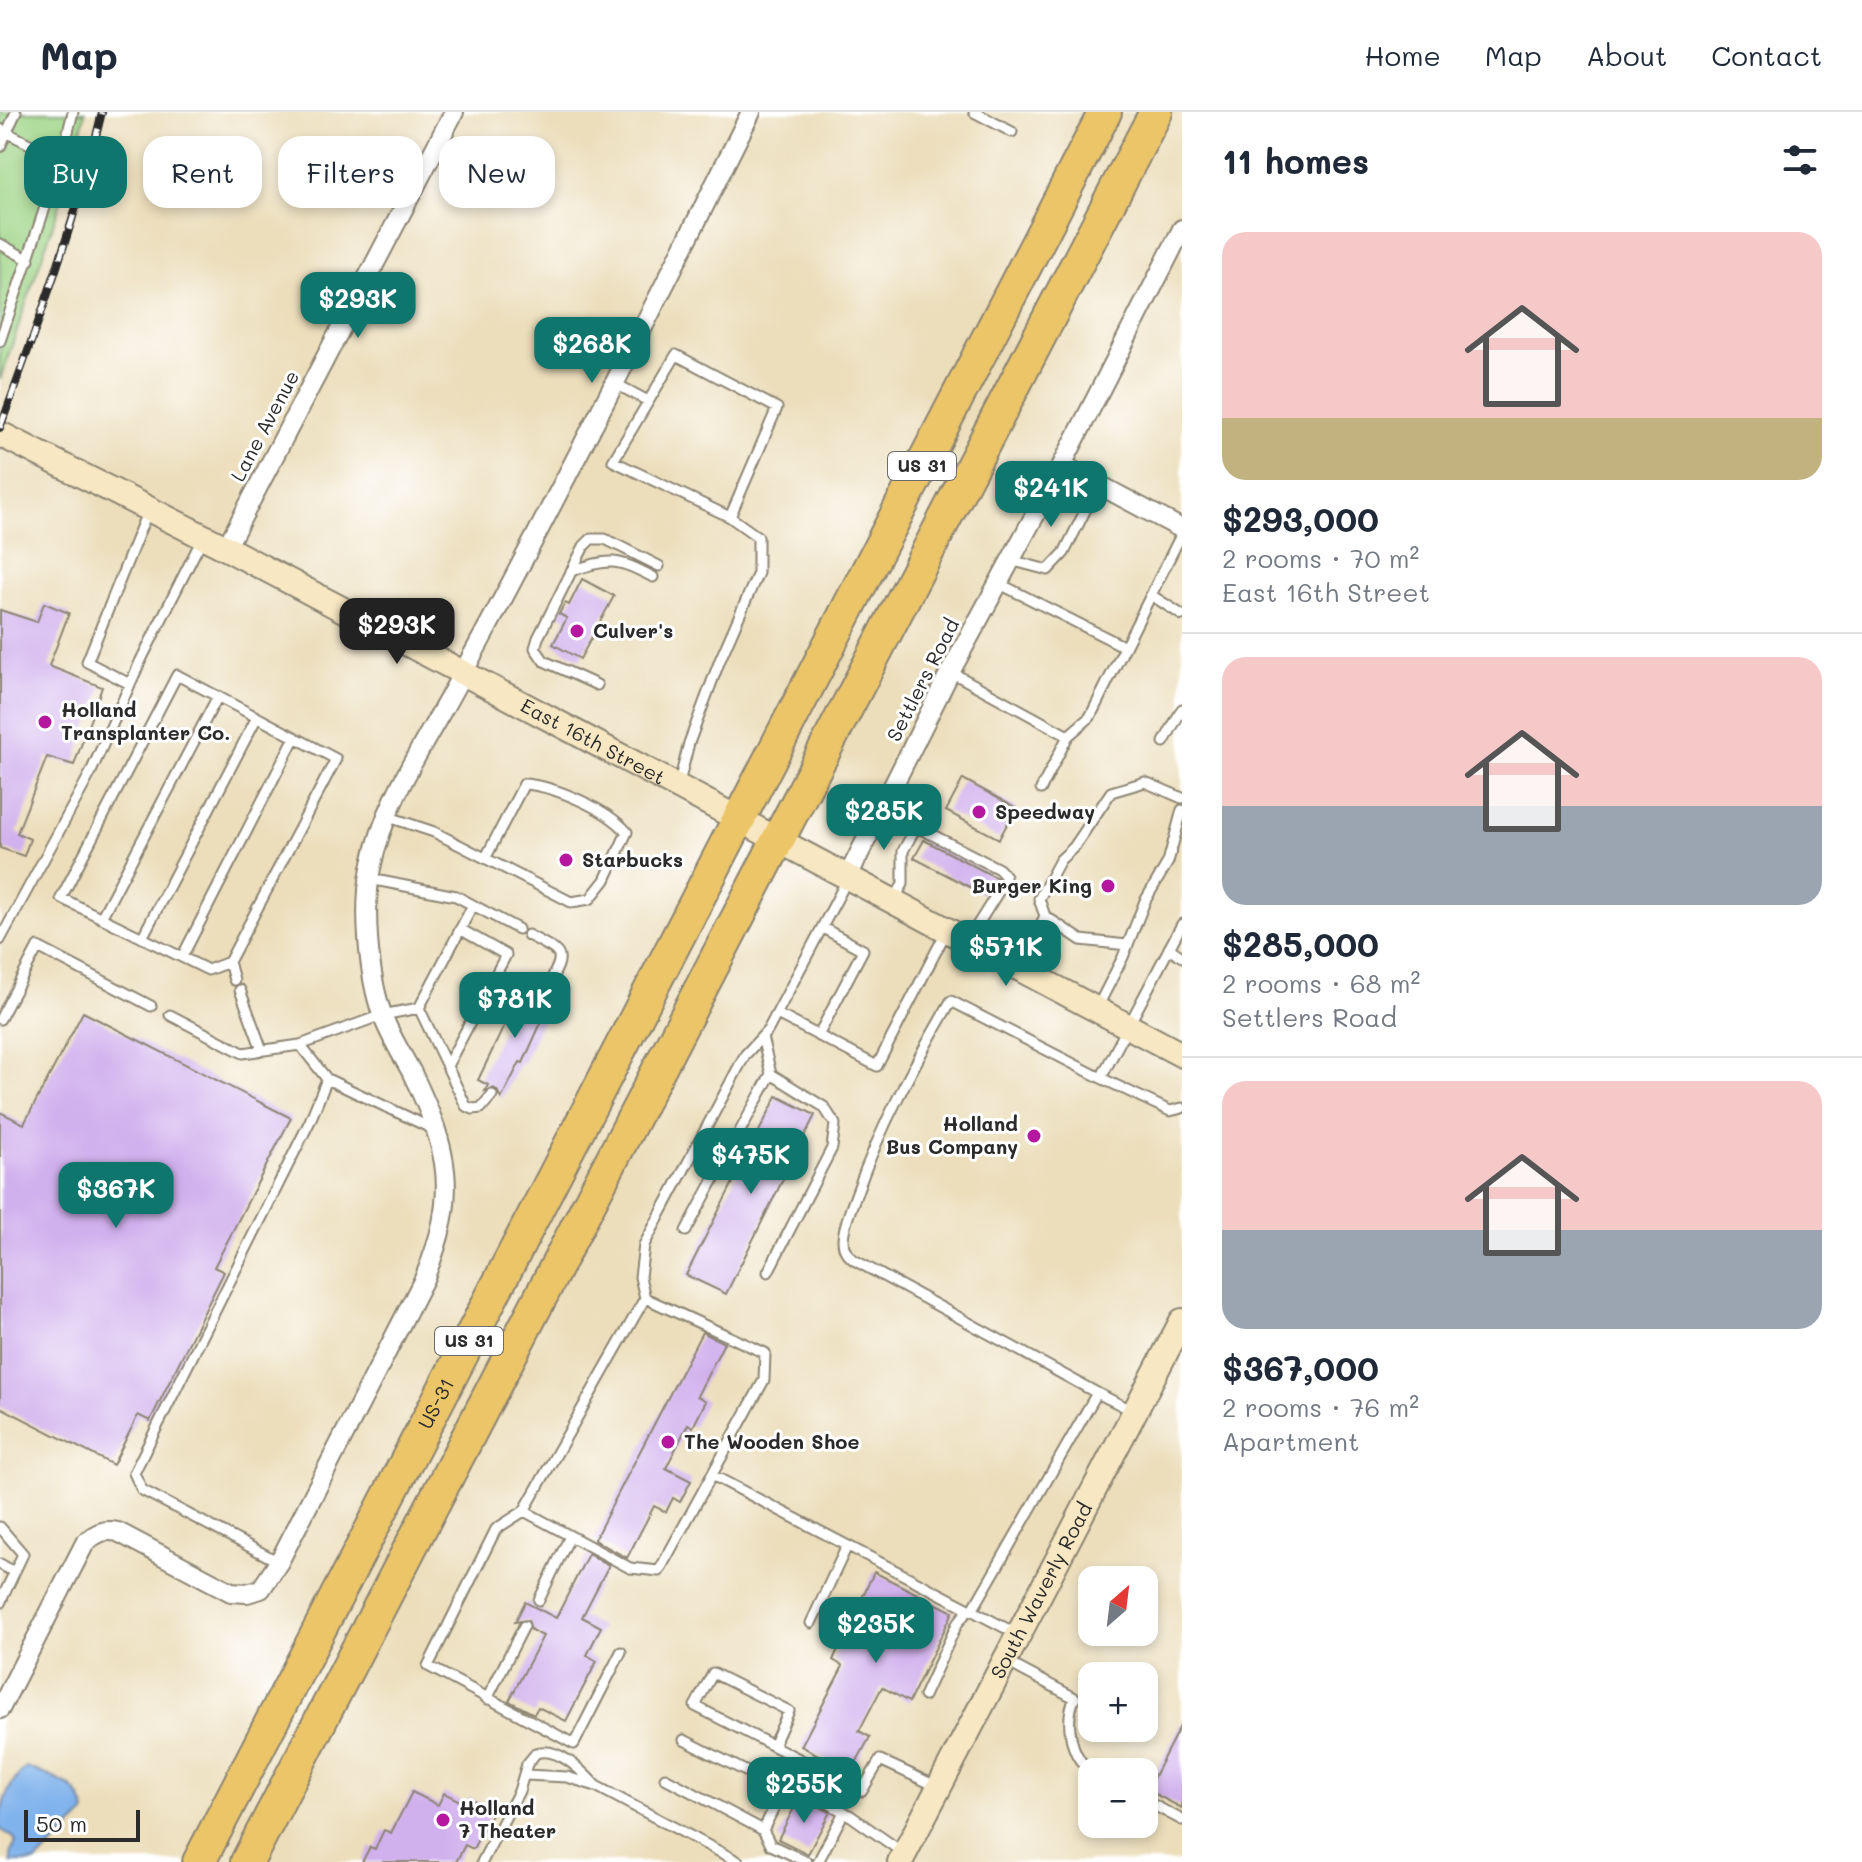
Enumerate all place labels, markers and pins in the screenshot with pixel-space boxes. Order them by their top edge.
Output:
pin: $293K [302,272,414,340]
pin: $268K [536,317,648,385]
pin: $241K [995,461,1107,529]
pin: $293K [341,598,453,666]
place label: Culver's [593,617,673,643]
marker: Culver's [568,622,586,640]
place label: Holland Transplanter Co. [61,696,230,745]
marker: Holland Transplanter Co. [36,713,54,731]
pin: $285K [828,784,940,852]
place label: Speedway [995,798,1095,824]
marker: Speedway [970,803,988,821]
place label: Starbucks [582,846,683,872]
marker: Starbucks [557,851,575,869]
place label: Burger King [972,872,1092,898]
marker: Burger King [1099,877,1117,895]
pin: $571K [950,920,1062,988]
pin: $781K [459,972,571,1040]
place label: Holland Bus Company [886,1110,1018,1159]
marker: Holland Bus Company [1025,1127,1043,1145]
pin: $475K [695,1128,807,1196]
pin: $367K [60,1162,172,1230]
place label: The Wooden Shoe [684,1428,859,1454]
marker: The Wooden Shoe [659,1433,677,1451]
pin: $235K [820,1597,932,1665]
pin: $255K [748,1757,860,1825]
place label: Holland 7 Theater [459,1794,556,1843]
marker: Holland 7 Theater [434,1811,452,1829]

